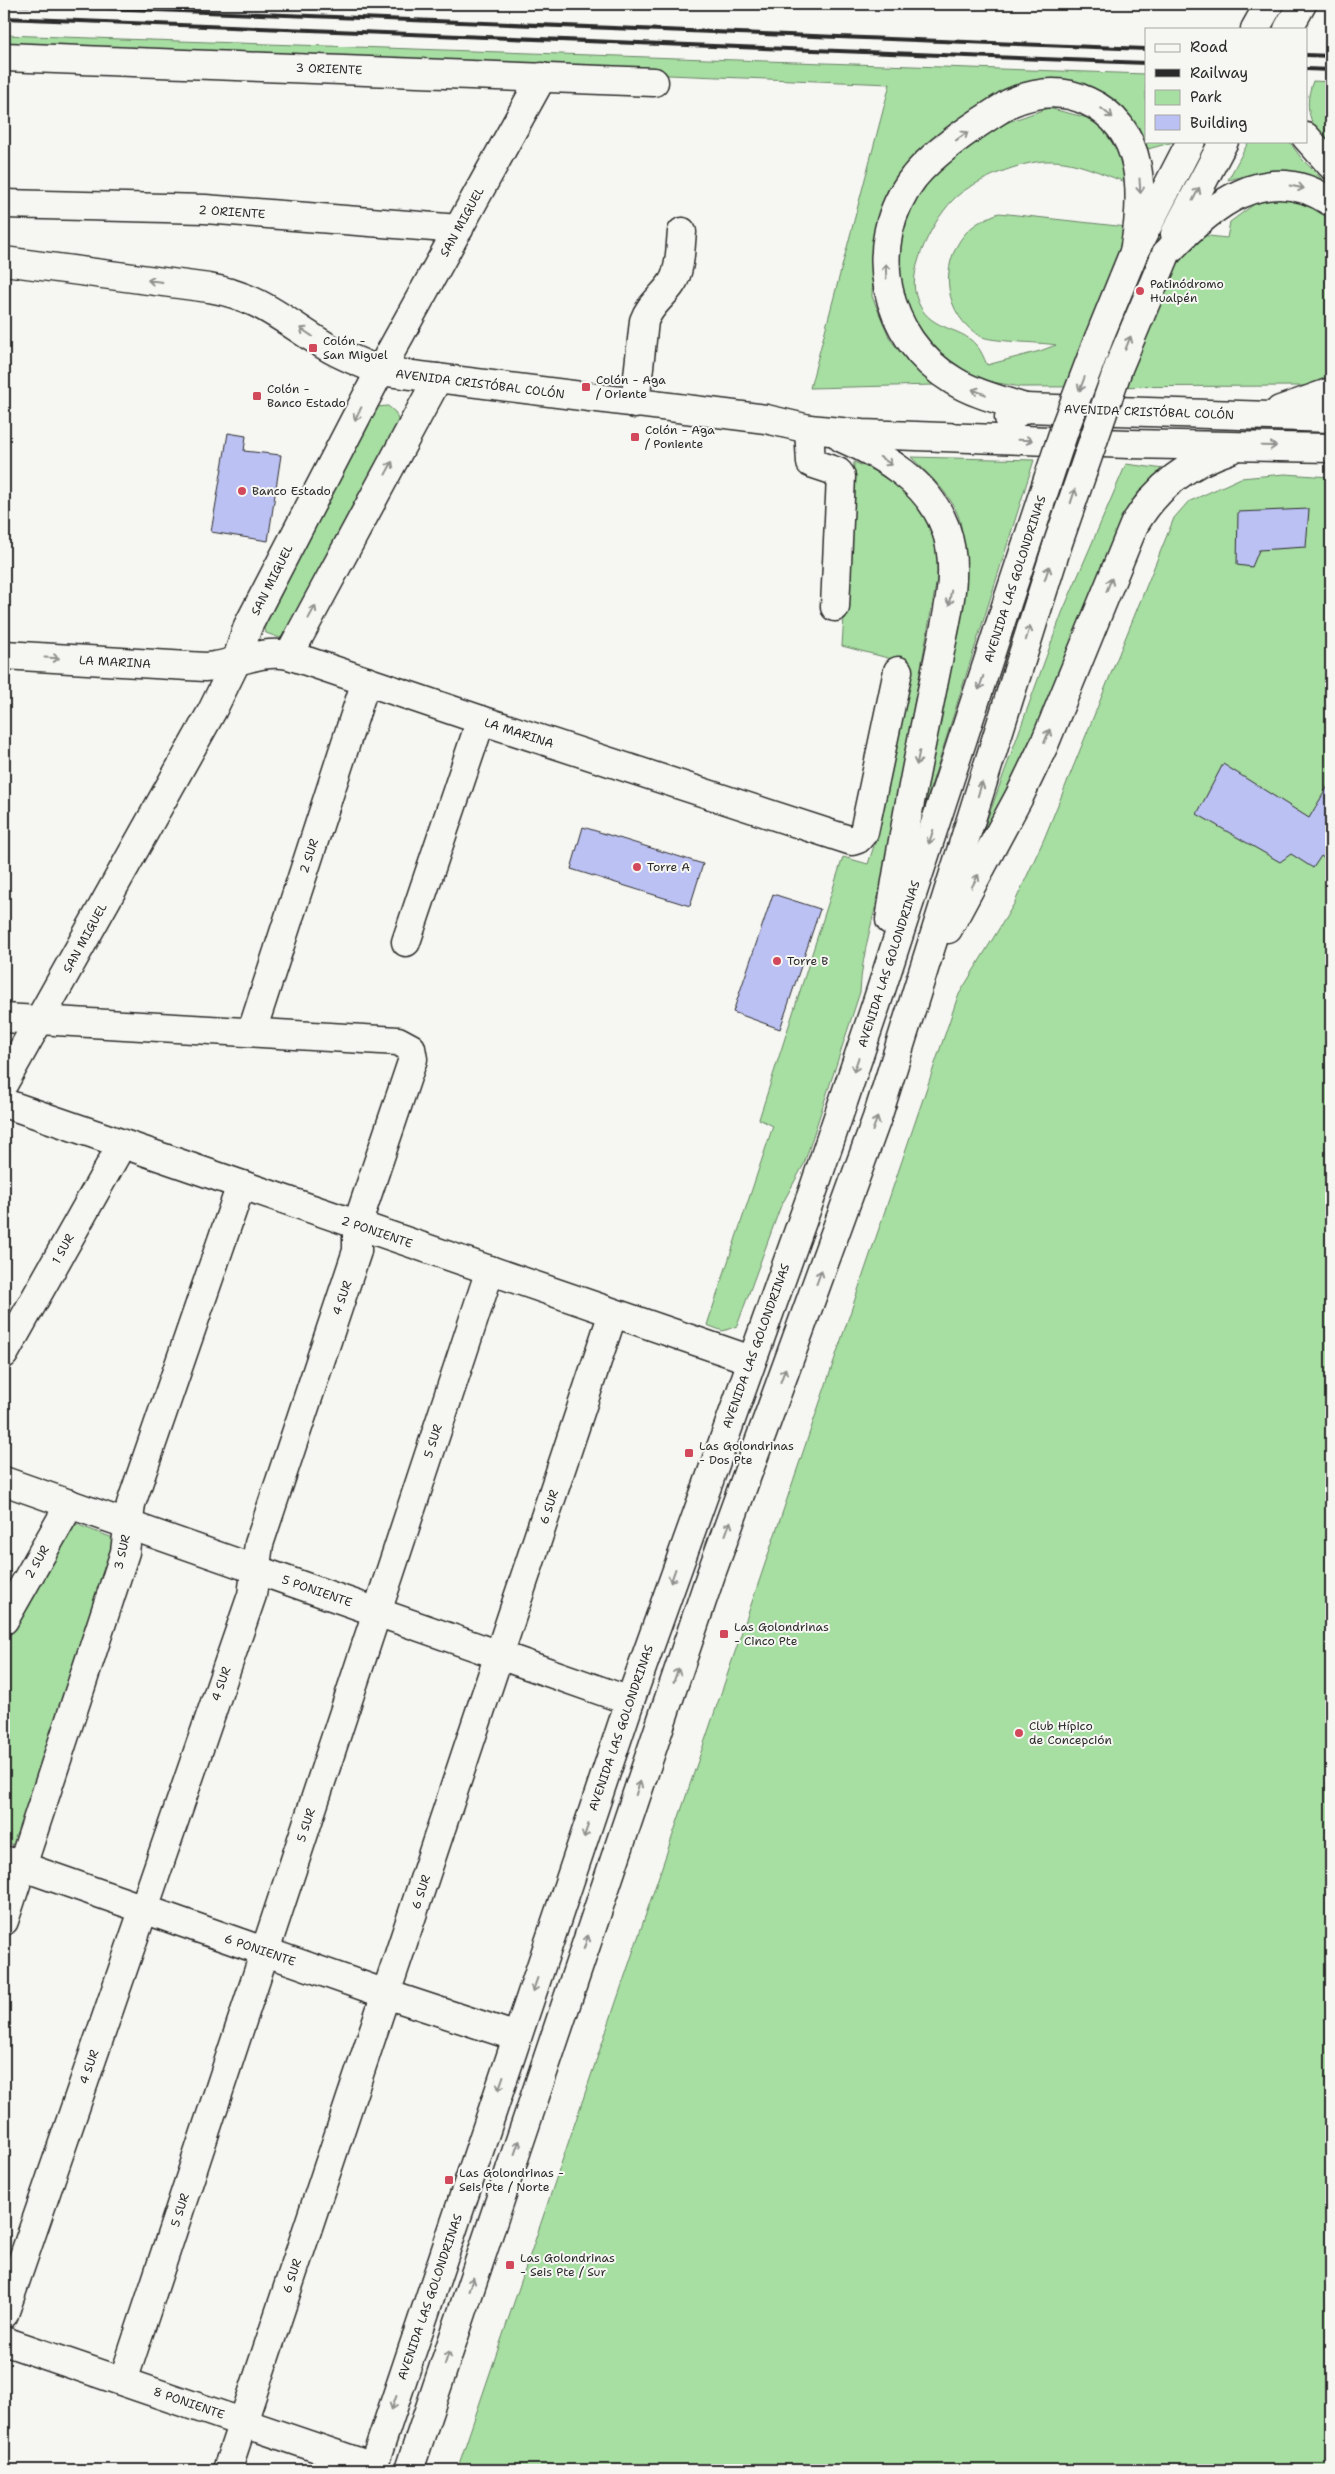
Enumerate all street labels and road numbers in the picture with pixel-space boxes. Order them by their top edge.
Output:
street label: 3 ORIENTE [295,60,363,78]
street label: SAN MIGUEL [436,184,488,260]
street label: 2 ORIENTE [198,202,266,222]
street label: AVENIDA CRISTÓBAL COLÓN [395,366,565,402]
street label: AVENIDA CRISTÓBAL COLÓN [1064,401,1234,423]
street label: AVENIDA LAS GOLONDRINAS [980,493,1050,664]
street label: SAN MIGUEL [247,542,297,618]
street label: LA MARINA [79,652,152,672]
street label: LA MARINA [482,714,556,752]
street label: 2 SUR [296,837,322,875]
street label: AVENIDA LAS GOLONDRINAS [854,878,924,1049]
street label: SAN MIGUEL [59,900,111,976]
street label: 2 PONIENTE [339,1212,415,1252]
street label: 1 SUR [48,1231,78,1267]
street label: AVENIDA LAS GOLONDRINAS [719,1261,793,1431]
street label: 4 SUR [329,1279,355,1317]
street label: 5 SUR [420,1422,446,1460]
street label: 6 SUR [536,1488,562,1526]
street label: 3 SUR [110,1533,134,1571]
street label: 2 SUR [21,1543,53,1581]
street label: 5 PONIENTE [280,1571,354,1611]
street label: AVENIDA LAS GOLONDRINAS [585,1643,657,1813]
street label: 4 SUR [208,1665,234,1703]
street label: 5 SUR [293,1806,319,1844]
street label: 6 SUR [408,1873,434,1911]
street label: 6 PONIENTE [222,1930,298,1970]
street label: 4 SUR [76,2048,102,2086]
street label: 5 SUR [167,2191,193,2229]
street label: AVENIDA LAS GOLONDRINAS [394,2212,466,2382]
street label: 6 SUR [279,2257,305,2295]
street label: 8 PONIENTE [151,2383,227,2423]

